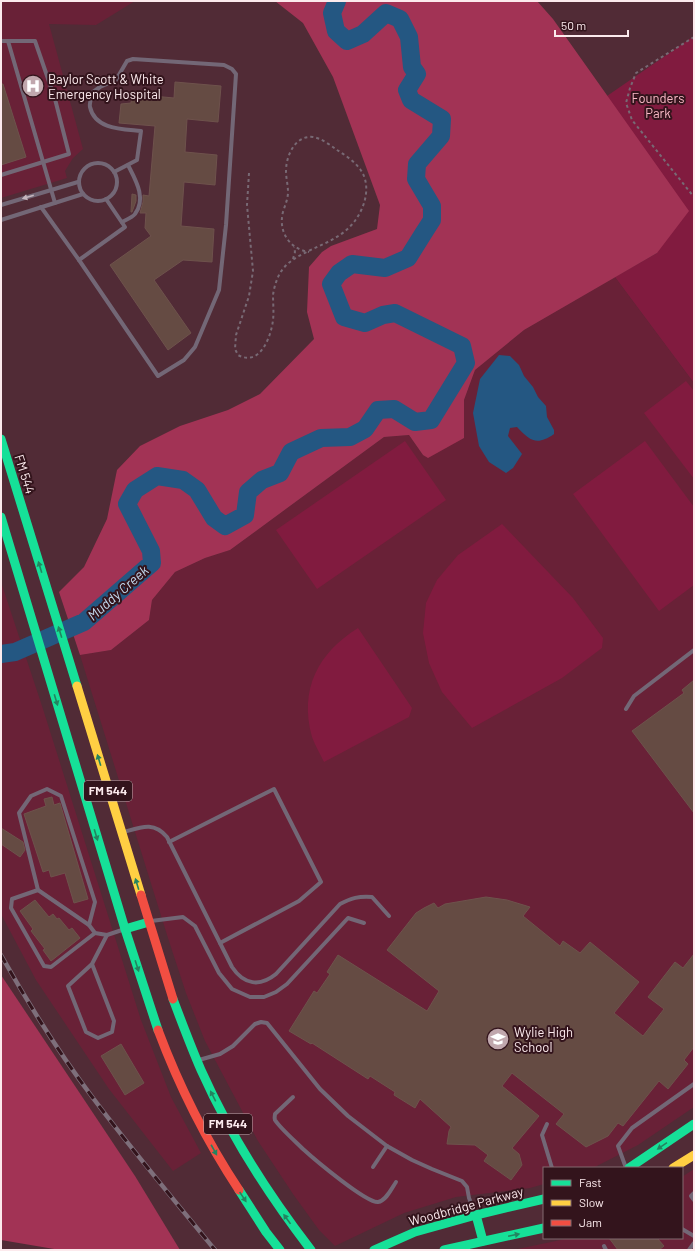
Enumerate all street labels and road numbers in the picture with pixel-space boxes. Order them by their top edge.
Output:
street label: FM 544 [11,452,39,496]
road number: FM 544 [84,781,132,801]
road number: FM 544 [204,1114,252,1134]
street label: Woodbridge Parkway [407,1183,525,1229]

